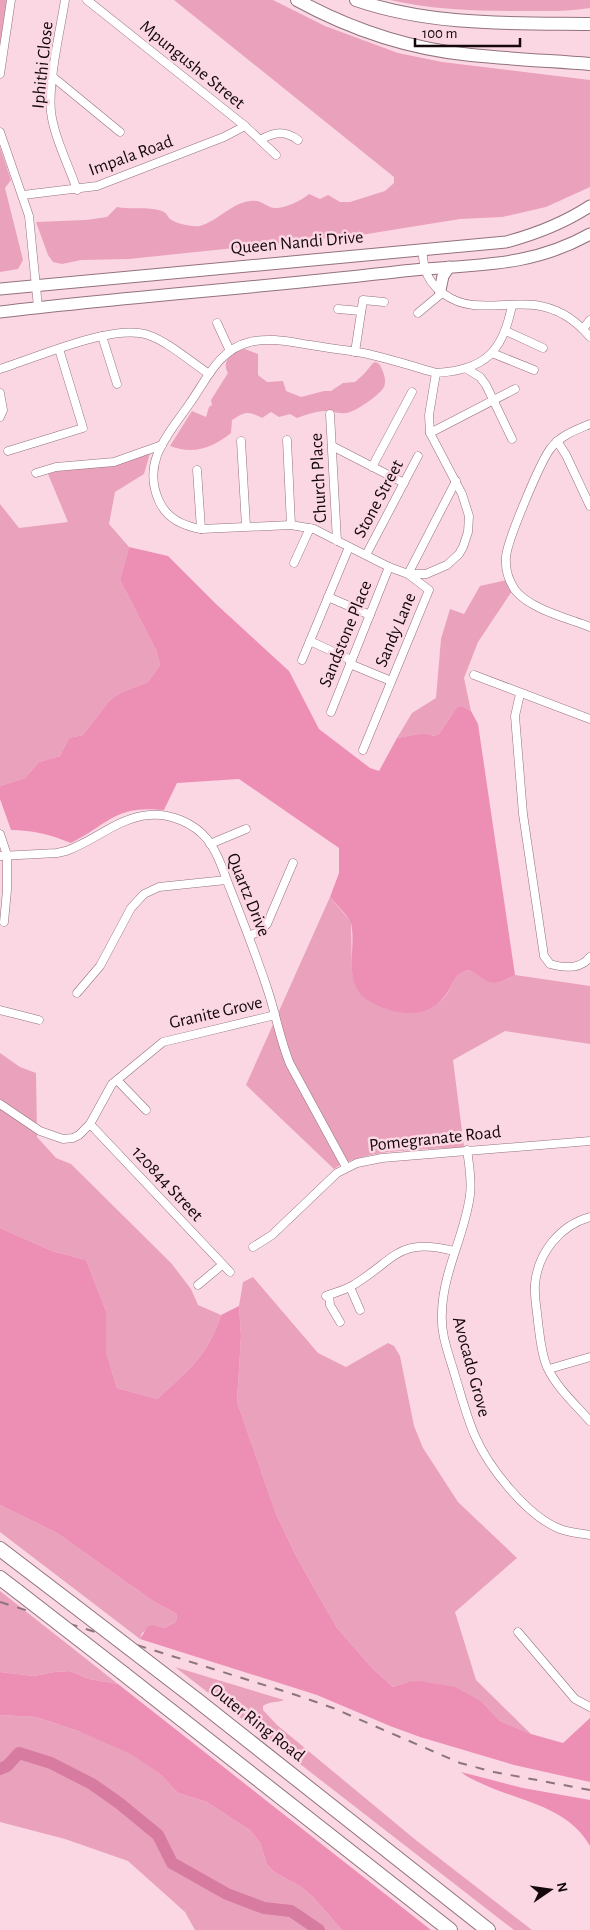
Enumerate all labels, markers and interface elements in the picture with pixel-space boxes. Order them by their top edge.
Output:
scale bar [415,15,520,47]
street label: Mpungushe Street [136,17,248,113]
street label: Iphithi Close [29,20,57,110]
text: 100 m [422,26,457,41]
street label: Impala Road [87,132,175,180]
street label: Queen Nandi Drive [230,228,364,258]
street label: Church Place [308,433,330,523]
street label: Stone Street [351,457,407,541]
street label: Sandstone Place [316,578,376,690]
street label: Sandy Lane [372,590,420,670]
street label: Quartz Drive [223,851,273,939]
street label: Granite Grove [168,994,264,1032]
street label: Pomegranate Road [368,1123,502,1155]
street label: 120844 Street [128,1143,206,1225]
street label: Avocado Grove [449,1315,493,1419]
street label: Outer Ring Road [206,1681,308,1765]
north arrow [525,1865,575,1915]
text: N [554,1881,570,1894]

